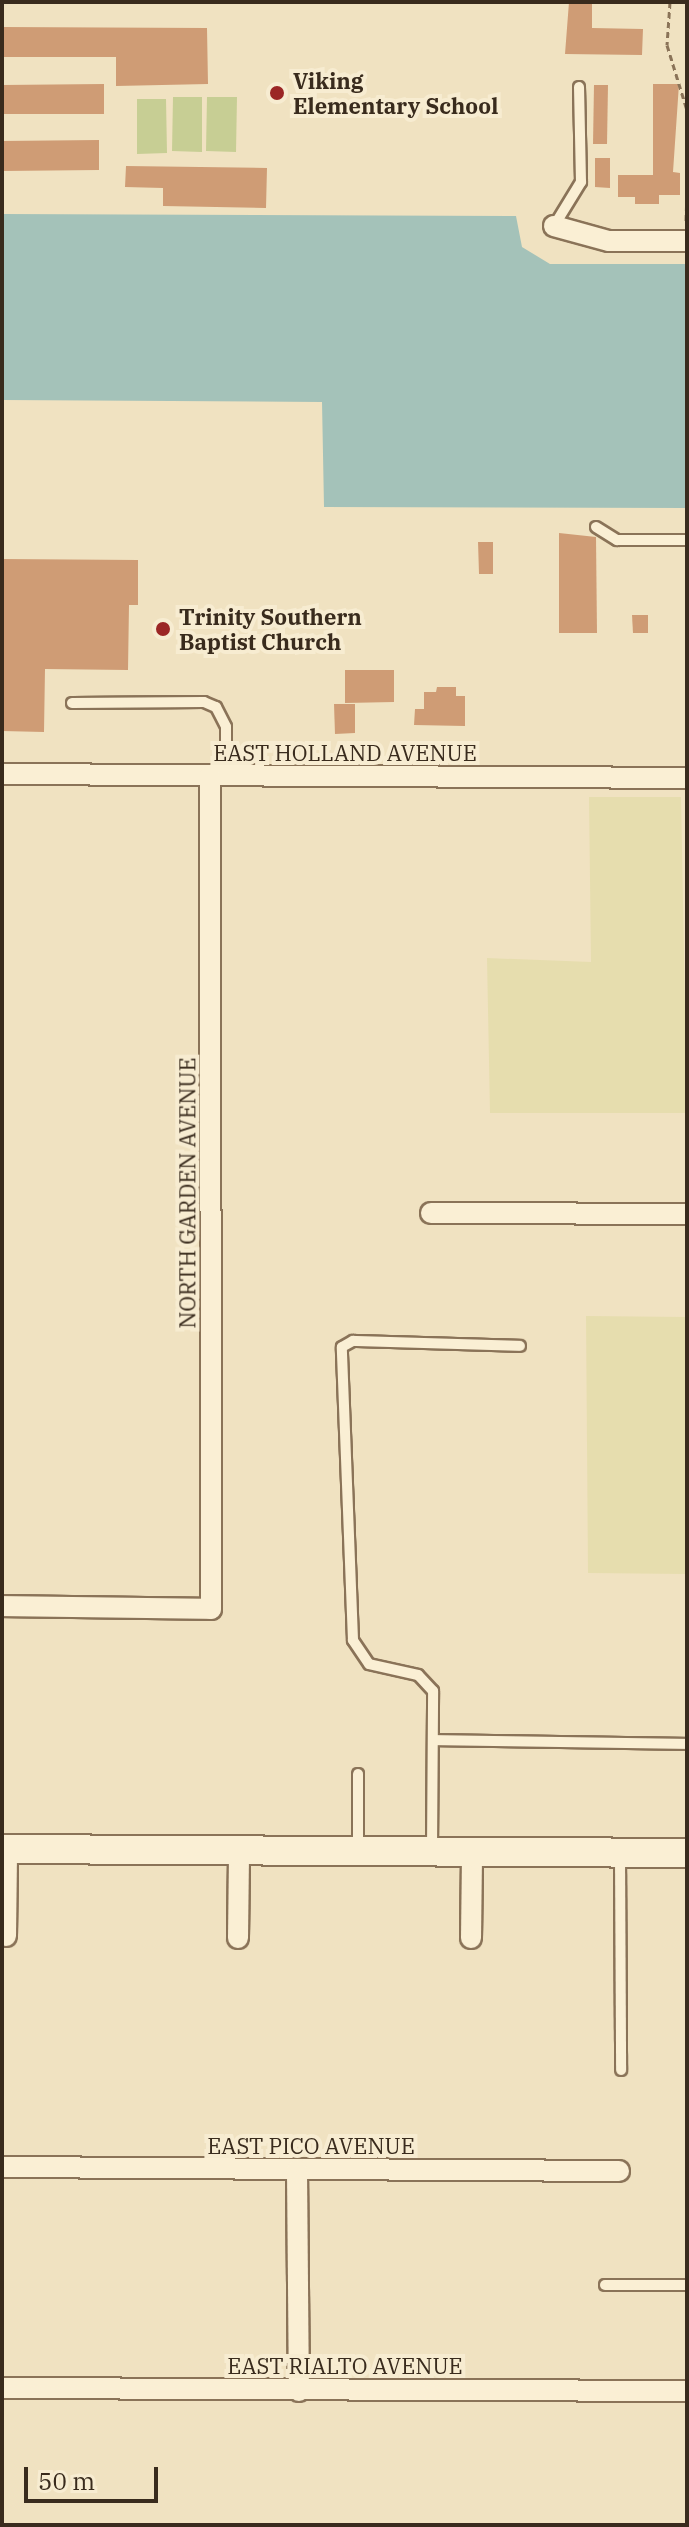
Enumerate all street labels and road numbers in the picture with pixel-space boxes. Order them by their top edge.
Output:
street label: EAST HOLLAND AVENUE [213,740,477,766]
street label: NORTH GARDEN AVENUE [174,1057,200,1329]
street label: EAST PICO AVENUE [207,2133,415,2159]
street label: EAST RIALTO AVENUE [227,2353,463,2379]

